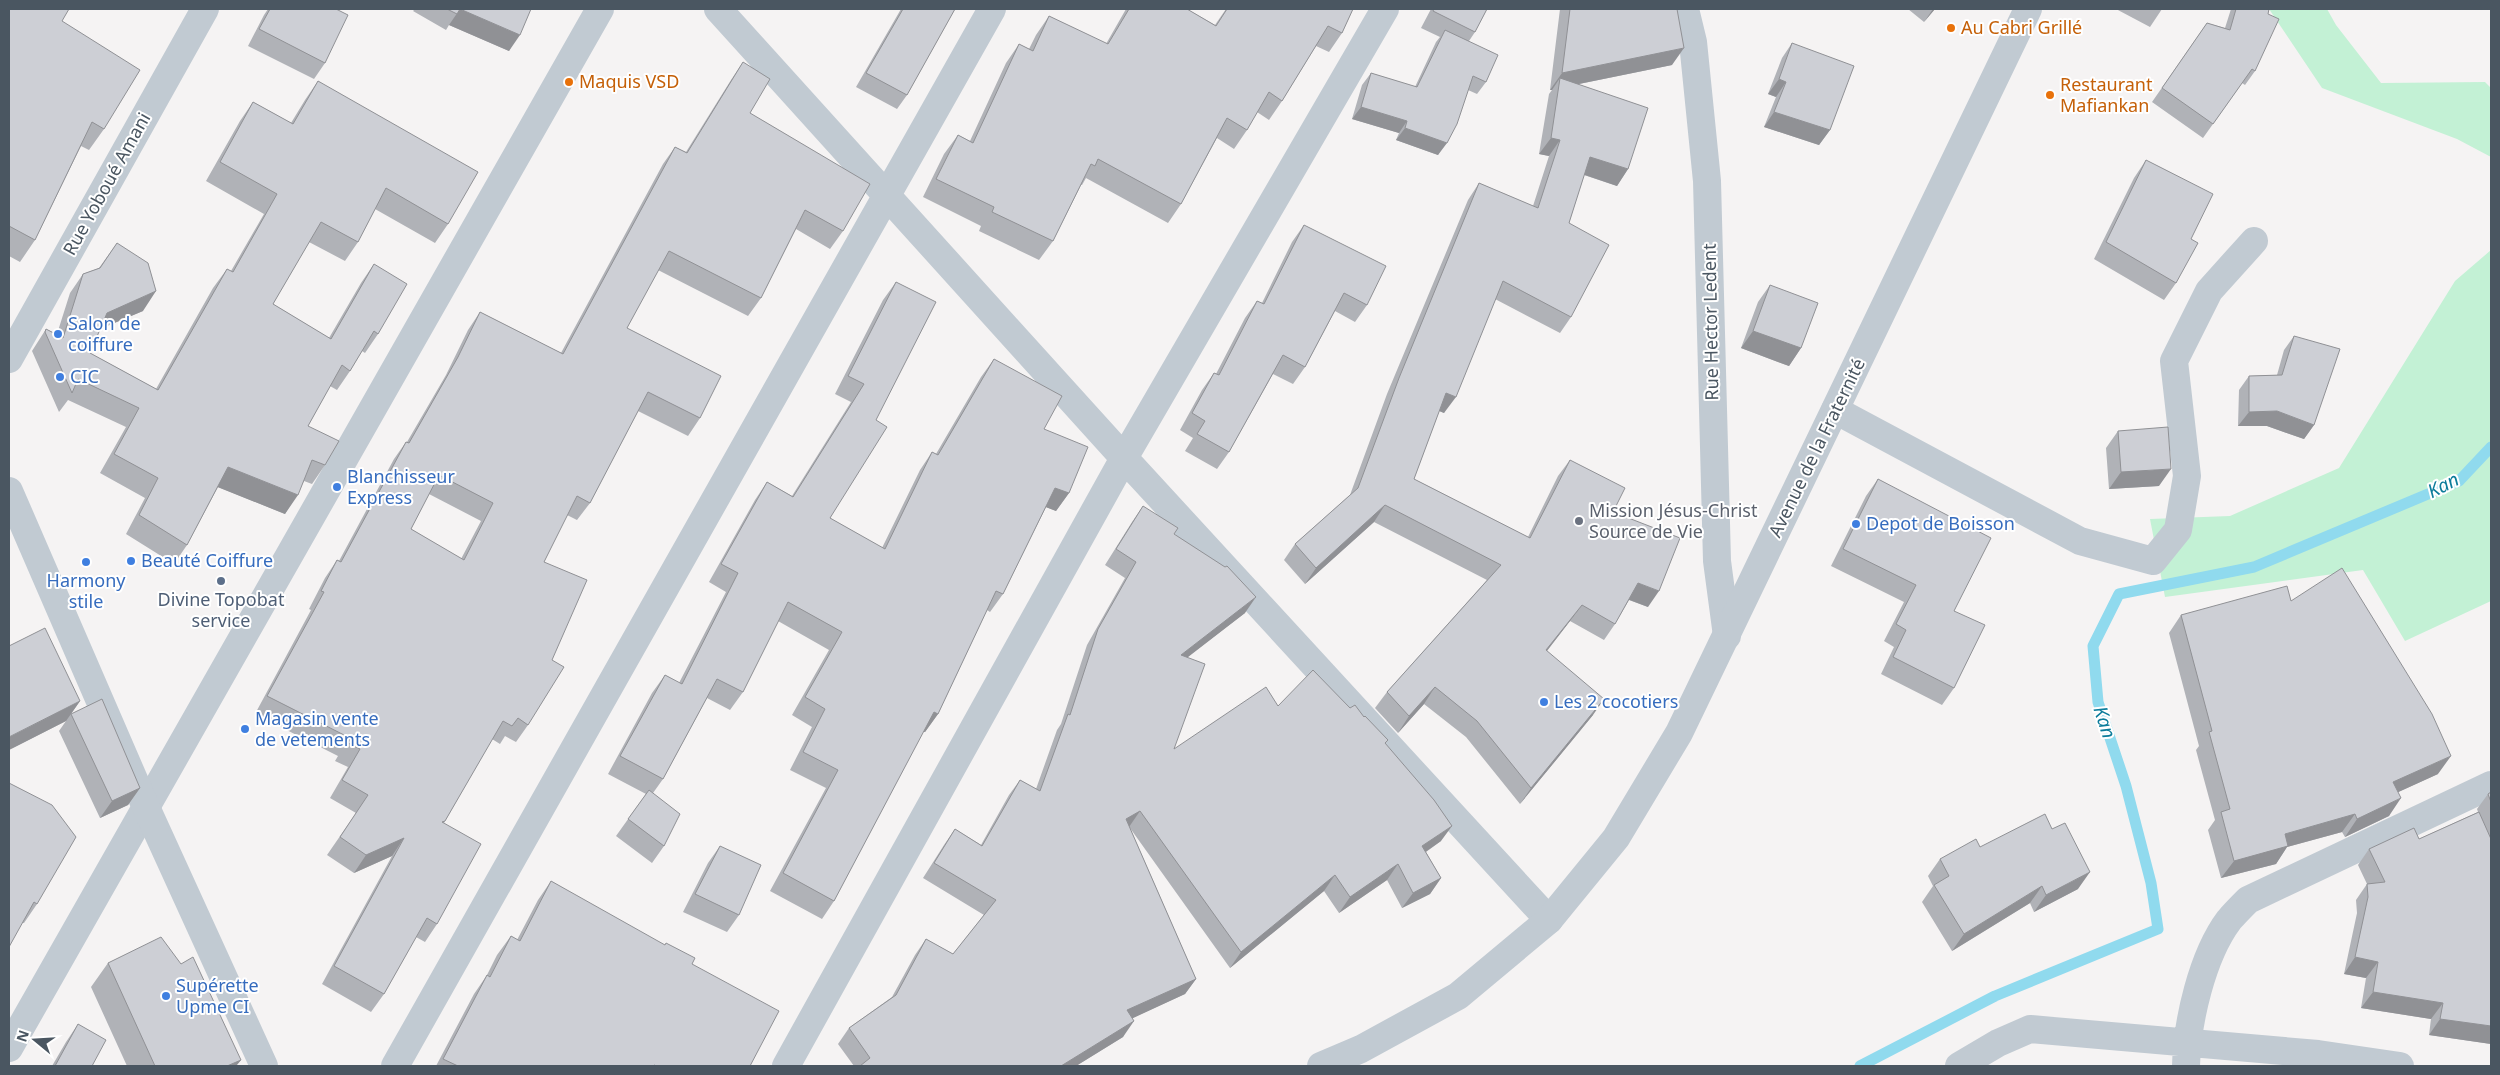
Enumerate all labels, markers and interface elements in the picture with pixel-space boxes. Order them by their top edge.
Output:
place label: Au Cabri Grillé [1961,15,2082,39]
marker: Au Cabri Grillé [1945,22,1957,34]
place label: Maquis VSD [579,69,679,93]
place label: Restaurant Mafiankan [2060,72,2153,117]
marker: Maquis VSD [563,76,575,88]
marker: Restaurant Mafiankan [2044,89,2056,101]
street label: Rue Yoboué Amani [57,108,155,259]
street label: Rue Hector Ledent [1697,243,1723,401]
place label: Salon de coiffure [68,311,141,356]
marker: Salon de coiffure [52,328,64,340]
street label: Avenue de la Fraternité [1762,354,1870,541]
place label: CIC [70,364,99,388]
marker: CIC [54,371,66,383]
place label: Blanchisseur Express [347,464,455,509]
water label: Kan [2423,466,2463,504]
marker: Blanchisseur Express [331,481,343,493]
place label: Mission Jésus-Christ Source de Vie [1589,498,1758,543]
place label: Depot de Boisson [1866,511,2015,535]
marker: Mission Jésus-Christ Source de Vie [1573,515,1585,527]
marker: Depot de Boisson [1850,518,1862,530]
place label: Beauté Coiffure [141,548,273,572]
marker: Beauté Coiffure [125,555,137,567]
marker: Harmony stile [80,556,92,568]
place label: Harmony stile [47,568,126,613]
marker: Divine Topobat service [215,575,227,587]
place label: Divine Topobat service [158,587,285,632]
place label: Les 2 cocotiers [1554,689,1678,713]
marker: Les 2 cocotiers [1538,696,1550,708]
water label: Kan [2088,703,2122,741]
place label: Magasin vente de vetements [255,706,379,751]
marker: Magasin vente de vetements [239,723,251,735]
place label: Supérette Upme CI [176,973,259,1018]
marker: Supérette Upme CI [160,990,172,1002]
north arrow [10,1015,60,1065]
text: N [11,1027,33,1044]

